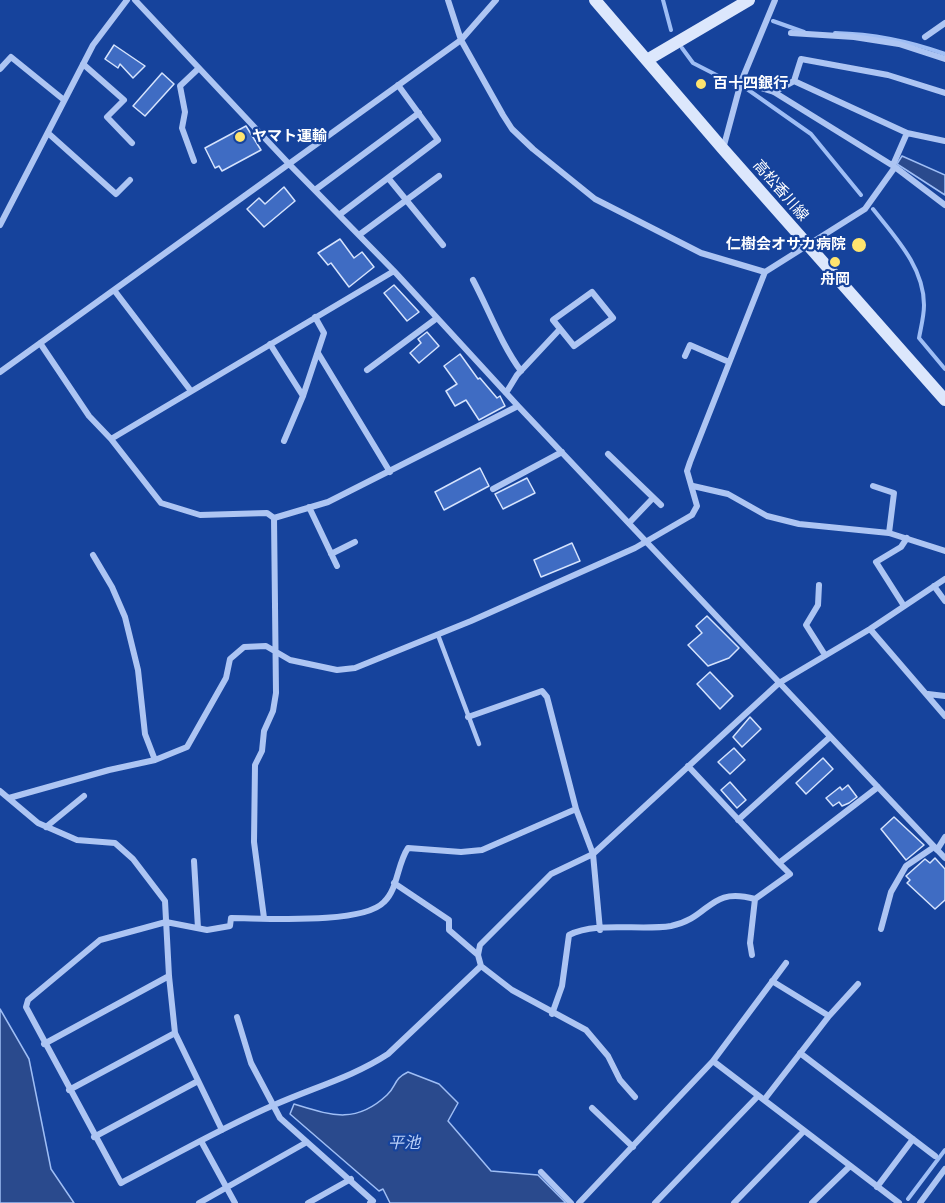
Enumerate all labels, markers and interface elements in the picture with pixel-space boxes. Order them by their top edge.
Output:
place label: 百十四銀行 [713,75,788,93]
marker: 百十四銀行 [694,77,708,91]
place label: ヤマト運輸 [252,128,327,146]
marker: ヤマト運輸 [233,130,247,144]
street label: 高松香川線 [749,157,811,225]
place label: 仁樹会オサカ病院 [726,236,846,254]
marker: 仁樹会オサカ病院 [850,236,868,254]
marker: 舟岡 [828,255,842,269]
place label: 舟岡 [820,271,850,289]
water label: 平池 [388,1134,420,1154]

